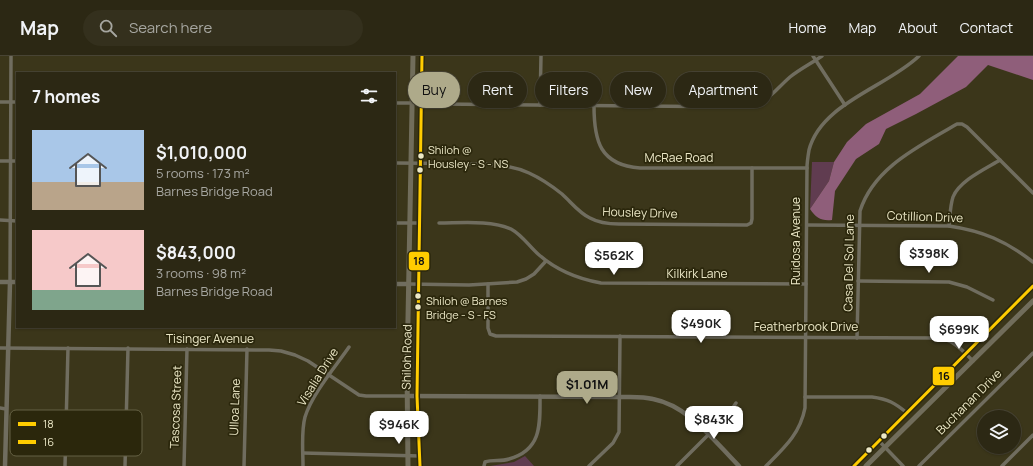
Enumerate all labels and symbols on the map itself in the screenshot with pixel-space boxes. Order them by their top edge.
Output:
place label: Shiloh @ Housley - S - NS [428,142,508,171]
street label: McRae Road [645,149,713,166]
marker: Shiloh @ Housley - S - NS [416,151,426,161]
unlabelled marker [415,165,425,175]
street label: Ruidosa Avenue [787,197,804,285]
street label: Housley Drive [602,203,678,222]
street label: Cotillion Drive [887,207,963,226]
street label: Casa Del Sol Lane [839,214,858,312]
pin: $398K [901,240,957,274]
pin: $562K [586,242,642,276]
line badge: 18 [408,251,430,271]
text: 18 [413,253,425,268]
street label: Kilkirk Lane [666,265,728,282]
unlabelled marker [413,291,423,301]
place label: Shiloh @ Barnes Bridge - S - FS [426,293,508,322]
marker: Shiloh @ Barnes Bridge - S - FS [413,302,423,312]
pin: $490K [673,310,729,344]
pin: $699K [931,316,987,350]
street label: Featherbrook Drive [754,318,858,335]
street label: Shiloh Road [397,324,416,390]
street label: Tisinger Avenue [166,330,254,347]
street label: Visalia Drive [293,344,342,409]
street label: Tascosa Street [166,365,185,449]
street label: Buchanan Drive [932,365,1005,438]
line badge: 16 [932,366,955,386]
text: 16 [938,368,950,383]
pin: $1.01M [554,371,620,405]
street label: Ulloa Lane [225,378,244,436]
pin: $843K [686,406,742,440]
legend [10,410,142,456]
pin: $946K [371,411,427,445]
text: 18 [43,416,54,431]
unlabelled marker [879,431,889,441]
text: 16 [43,434,54,449]
unlabelled marker [864,445,874,455]

